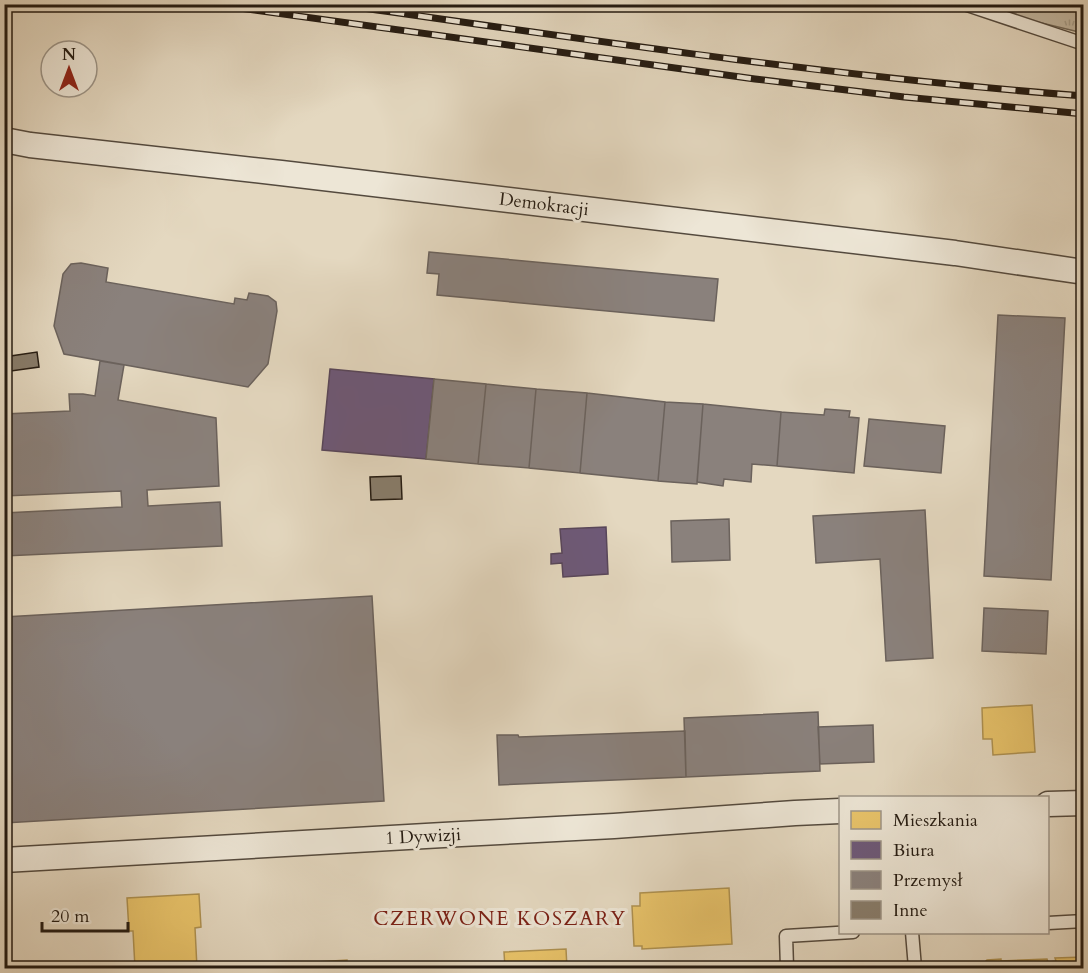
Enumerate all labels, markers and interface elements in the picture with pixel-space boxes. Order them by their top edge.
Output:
north arrow [39,39,99,99]
text: N [62,44,76,66]
street label: Demokracji [498,187,590,222]
legend [839,796,1049,934]
text: Mieszkania [893,808,978,833]
street label: 1 Dywizji [384,822,462,851]
text: Biura [893,838,935,863]
text: Przemysł [893,868,963,893]
scale bar [42,895,128,933]
text: Inne [893,898,928,923]
text: 20 m [51,904,90,929]
district label: CZERWONE KOSZARY [373,905,627,932]

